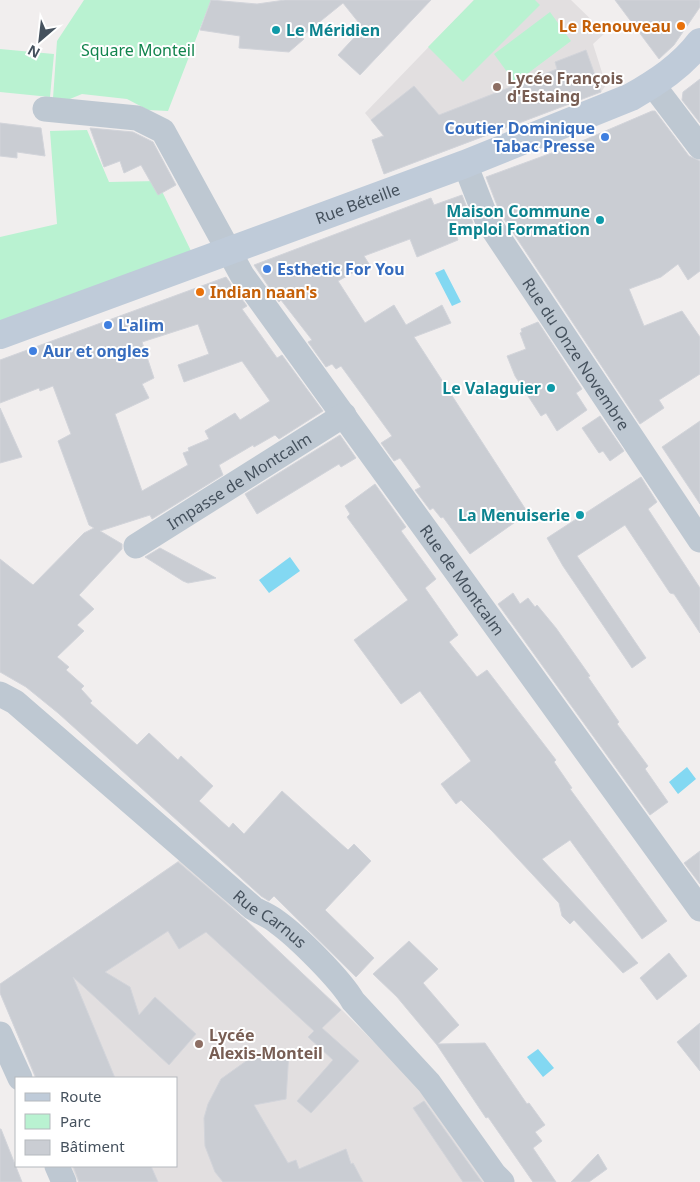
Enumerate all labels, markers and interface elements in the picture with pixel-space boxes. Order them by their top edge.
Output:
north arrow [15,15,65,65]
place label: Le Renouveau [559,15,671,37]
place label: Le Méridien [286,19,380,41]
marker: Le Renouveau [675,20,687,32]
marker: Le Méridien [270,24,282,36]
park label: Square Monteil [81,39,195,61]
text: N [24,41,43,63]
place label: Lycée François d'Estaing [507,67,623,107]
marker: Lycée François d'Estaing [491,81,503,93]
place label: Coutier Dominique Tabac Presse [444,117,595,157]
marker: Coutier Dominique Tabac Presse [599,131,611,143]
street label: Rue Béteille [312,178,403,229]
place label: Maison Commune Emploi Formation [446,200,590,240]
marker: Maison Commune Emploi Formation [594,214,606,226]
place label: Esthetic For You [277,258,405,280]
marker: Esthetic For You [261,263,273,275]
street label: Rue du Onze Novembre [517,273,635,434]
place label: Indian naan's [210,281,317,303]
marker: Indian naan's [194,286,206,298]
place label: L'alim [118,314,164,336]
marker: L'alim [102,319,114,331]
place label: Aur et ongles [43,340,149,362]
marker: Aur et ongles [27,345,39,357]
place label: Le Valaguier [442,377,541,399]
marker: Le Valaguier [545,382,557,394]
street label: Impasse de Montcalm [163,427,316,535]
place label: La Menuiserie [458,504,570,526]
marker: La Menuiserie [574,509,586,521]
street label: Rue de Montcalm [415,520,510,640]
street label: Rue Carnus [229,885,311,953]
place label: Lycée Alexis-Monteil [209,1024,323,1064]
marker: Lycée Alexis-Monteil [193,1038,205,1050]
legend [15,1077,178,1167]
text: Route [60,1086,102,1106]
text: Parc [60,1111,91,1131]
text: Bâtiment [60,1136,125,1156]

